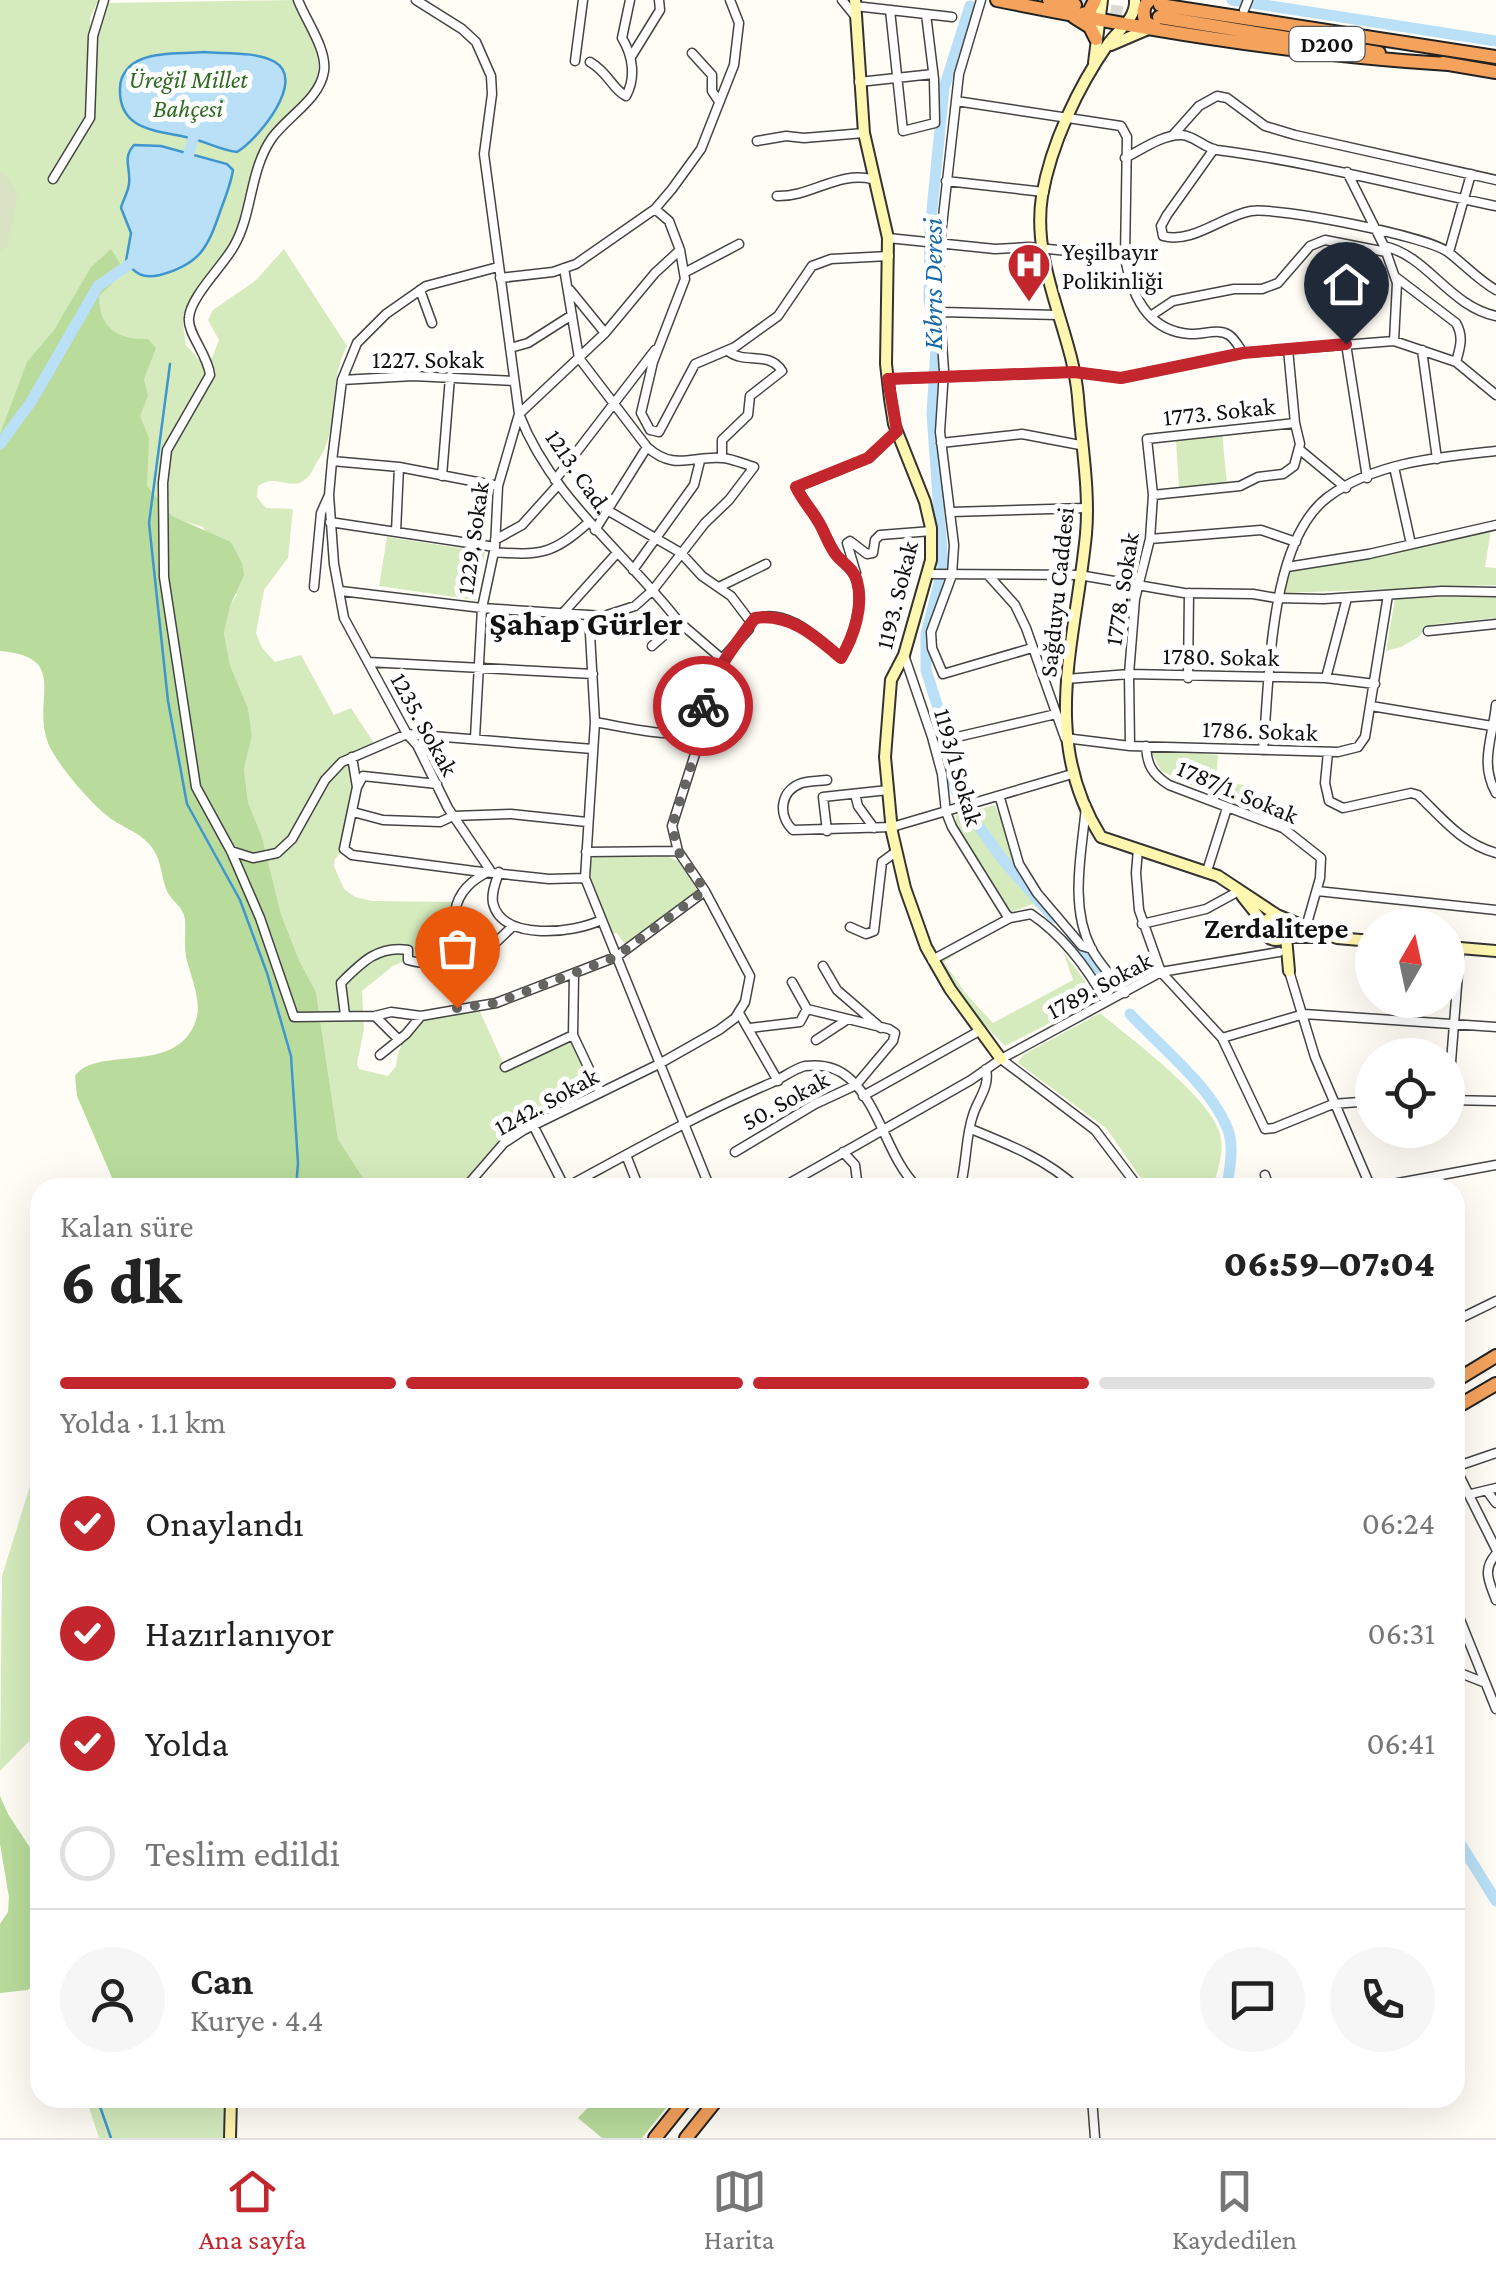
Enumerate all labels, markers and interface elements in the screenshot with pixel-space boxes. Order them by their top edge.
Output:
road number: D200 [1290,27,1364,61]
park label: Üreğil Millet Bahçesi [128,66,248,123]
water label: Kıbrıs Deresi [917,217,948,350]
place label: Yeşilbayır Polikinliği [1062,238,1163,295]
hospital icon: Yeşilbayır Polikinliği [1006,242,1052,303]
pin [1304,242,1389,345]
icon: home [1319,257,1374,312]
street label: 1227. Sokak [372,346,484,373]
street label: 1773. Sokak [1162,392,1276,431]
street label: 1213. Cad. [540,424,617,518]
street label: 1229. Sokak [451,480,494,596]
street label: Sağduyu Caddesi [1034,506,1080,679]
street label: 1778. Sokak [1099,530,1144,648]
street label: 1193. Sokak [870,538,923,652]
district label: Şahap Gürler [489,604,683,643]
street label: 1780. Sokak [1163,642,1280,671]
courier [653,656,753,756]
street label: 1235. Sokak [385,668,464,780]
icon: bike [676,679,731,734]
street label: 1193/1 Sokak [929,706,988,829]
street label: 1786. Sokak [1202,715,1318,746]
street label: 1787/1. Sokak [1173,754,1302,829]
pin [415,906,500,1009]
north arrow [1355,908,1465,1018]
map controls [1355,908,1465,1148]
district label: Zerdalitepe [1204,911,1348,944]
icon: bag [430,921,485,976]
street label: 1789. Sokak [1042,947,1156,1024]
button: locate [1355,1038,1465,1148]
street label: 1242. Sokak [490,1062,603,1141]
street label: 50. Sokak [737,1066,833,1135]
text: Kalan süre [60,1208,194,1244]
text: 06:59–07:04 [1224,1242,1435,1284]
text: 6 dk [60,1245,182,1317]
text: Yolda · 1.1 km [60,1404,226,1440]
icon: check [60,1496,115,1551]
text: Onaylandı [145,1502,304,1544]
text: 06:24 [1362,1505,1435,1541]
icon: check [60,1606,115,1661]
text: Hazırlanıyor [145,1612,334,1654]
text: 06:31 [1368,1615,1435,1651]
icon: check [60,1716,115,1771]
text: Yolda [145,1722,229,1764]
text: 06:41 [1366,1725,1435,1761]
text: Teslim edildi [145,1832,340,1874]
button: person [60,1947,165,2052]
button: chat [1200,1947,1305,2052]
button: phone [1330,1947,1435,2052]
text: Can [190,1960,253,2002]
text: Kurye · 4.4 [190,2002,324,2038]
tab: Ana sayfa [199,2164,306,2255]
tab: Harita [704,2164,774,2255]
tab: Kaydedilen [1172,2164,1297,2255]

